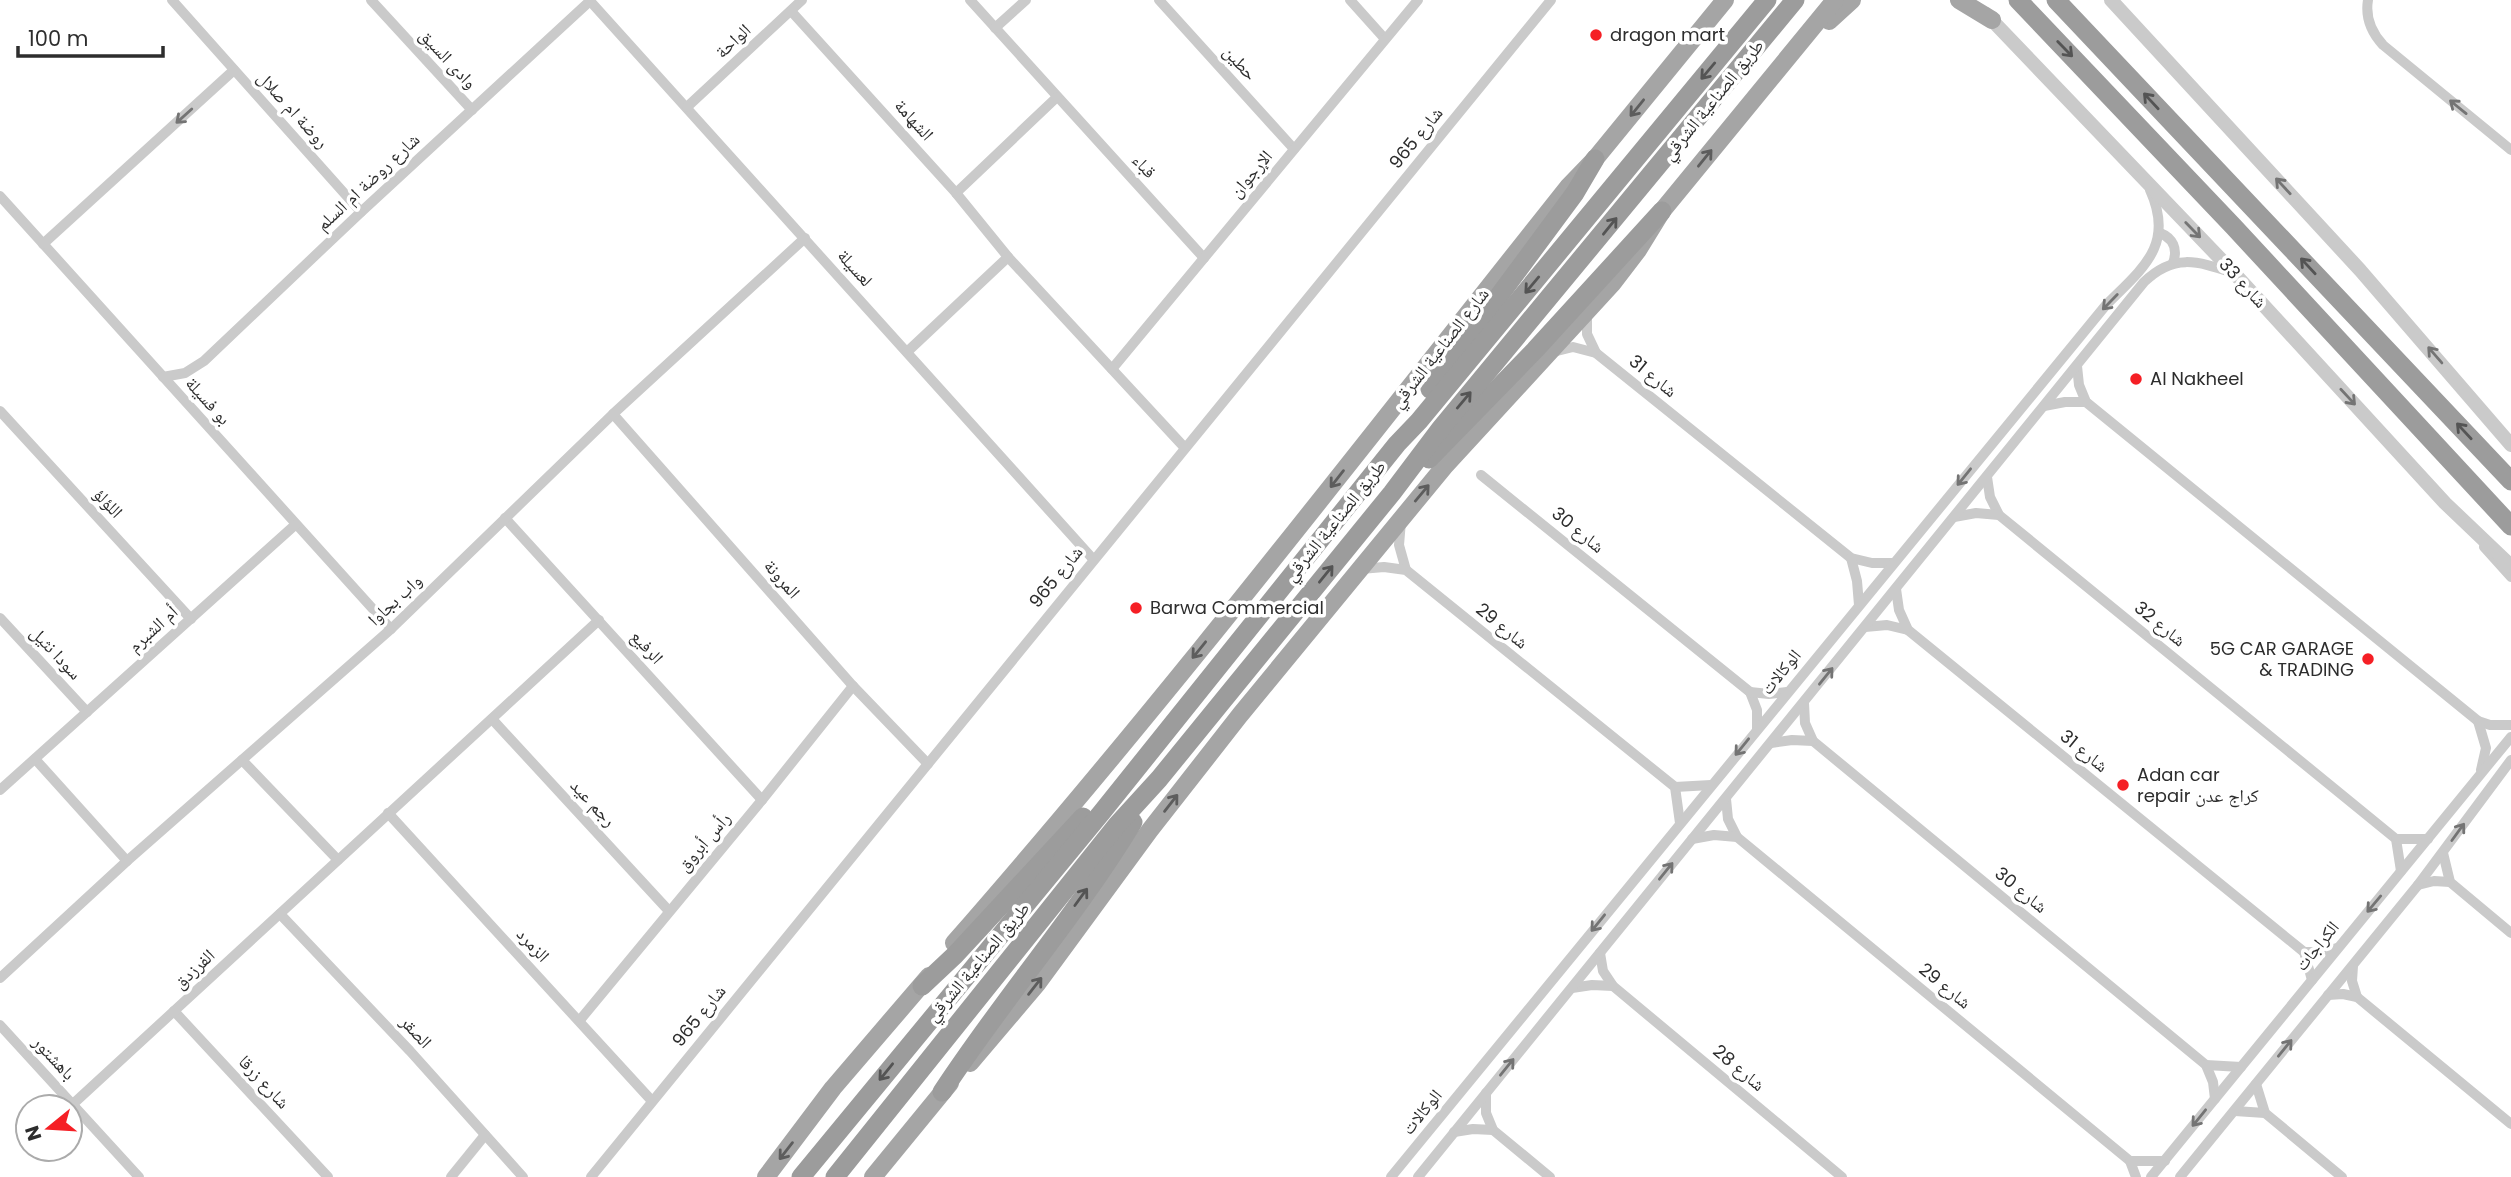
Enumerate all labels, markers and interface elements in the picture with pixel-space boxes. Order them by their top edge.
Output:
scale bar [18,14,163,58]
street label: الواحة [709,18,756,64]
place label: dragon mart [1610,22,1725,47]
street label: وادى السيق [414,23,483,94]
text: 100 m [28,24,88,53]
marker: dragon mart [1588,27,1604,43]
street label: طريق الصناعية الشرقي [1656,34,1771,167]
street label: حطين [1218,40,1263,86]
one-way arrow [2056,41,2073,58]
one-way arrow [1700,62,1716,80]
street label: روضة ام صلال [252,66,335,154]
one-way arrow [2143,93,2160,110]
street label: الشهامة [889,94,940,146]
one-way arrow [1629,99,1645,117]
one-way arrow [2450,99,2468,114]
street label: شارع 965 [1383,101,1448,174]
one-way arrow [175,108,193,124]
street label: شارع روضة ام السلم [310,127,425,236]
street label: الإرجوان [1223,144,1278,203]
street label: قباء [1127,148,1162,183]
one-way arrow [1698,150,1713,168]
one-way arrow [2275,177,2291,195]
one-way arrow [1602,217,1617,235]
one-way arrow [2185,221,2202,238]
street label: لعسيلة [832,244,879,292]
street label: شارع 33 [2214,252,2273,313]
one-way arrow [2299,258,2316,275]
one-way arrow [1524,275,1540,293]
street label: شارع الصناعية الشرقي [1385,282,1497,415]
one-way arrow [2101,293,2118,310]
one-way arrow [2427,347,2443,365]
street label: شارع 31 [1624,348,1683,403]
place label: Al Nakheel [2150,366,2244,391]
street label: بو فسيلة [180,371,237,430]
marker: Al Nakheel [2128,371,2144,387]
one-way arrow [2339,388,2356,405]
one-way arrow [1456,392,1471,410]
one-way arrow [2456,423,2473,440]
street label: طريق الصناعية الشرقي [1278,455,1393,588]
one-way arrow [1957,467,1972,485]
one-way arrow [1329,469,1344,487]
street label: اللؤلؤ [88,482,129,523]
one-way arrow [1414,485,1430,503]
street label: شارع 30 [1547,501,1610,559]
street label: شارع 965 [1023,540,1088,613]
street label: المرونة [758,554,806,604]
one-way arrow [1319,566,1334,584]
street label: واب بجاوا [362,568,427,631]
place label: Barwa Commercial [1150,595,1324,620]
street label: شارع 32 [2129,595,2191,652]
street label: شارع 29 [1471,597,1534,654]
street label: أم الشبرم [122,600,183,658]
marker: Barwa Commercial [1128,600,1144,616]
street label: سودا نثيل [25,620,88,685]
street label: الرفيع [625,624,669,669]
place label: 5G CAR GARAGE & TRADING [2210,636,2354,682]
one-way arrow [1192,640,1207,658]
street label: الوكالات [1755,644,1807,700]
marker: 5G CAR GARAGE & TRADING [2360,651,2376,667]
one-way arrow [1818,668,1833,686]
street label: شارع 31 [2055,723,2114,778]
one-way arrow [1734,738,1750,756]
place label: Adan car repair كراج عدن [2137,762,2259,808]
street label: رجم عيد [565,773,622,832]
marker: Adan car repair كراج عدن [2115,777,2131,793]
one-way arrow [1163,794,1178,813]
street label: رأس أبروق [671,806,736,877]
one-way arrow [2451,823,2465,842]
street label: شارع 30 [1990,861,2053,919]
one-way arrow [1659,863,1674,881]
one-way arrow [1074,889,1089,907]
one-way arrow [2366,895,2382,913]
street label: طريق الصناعية الشرقي [920,896,1037,1029]
one-way arrow [1590,913,1605,931]
street label: الكراجات [2289,915,2345,976]
street label: الزمرد [511,922,556,967]
street label: الفرزدق [167,943,220,994]
street label: شارع 29 [1914,957,1977,1014]
one-way arrow [1028,977,1043,995]
street label: شارع 965 [666,979,731,1052]
street label: الصقر [394,1009,438,1053]
street label: باهشتور [27,1029,81,1085]
street label: شارع 28 [1708,1039,1771,1097]
one-way arrow [2278,1040,2293,1058]
street label: شارع زرقا [233,1049,296,1114]
one-way arrow [1500,1058,1515,1077]
one-way arrow [879,1063,894,1081]
street label: الوكالات [1396,1084,1448,1140]
north arrow [14,1093,84,1163]
one-way arrow [2191,1109,2207,1127]
text: N [18,1122,48,1144]
one-way arrow [779,1142,794,1160]

